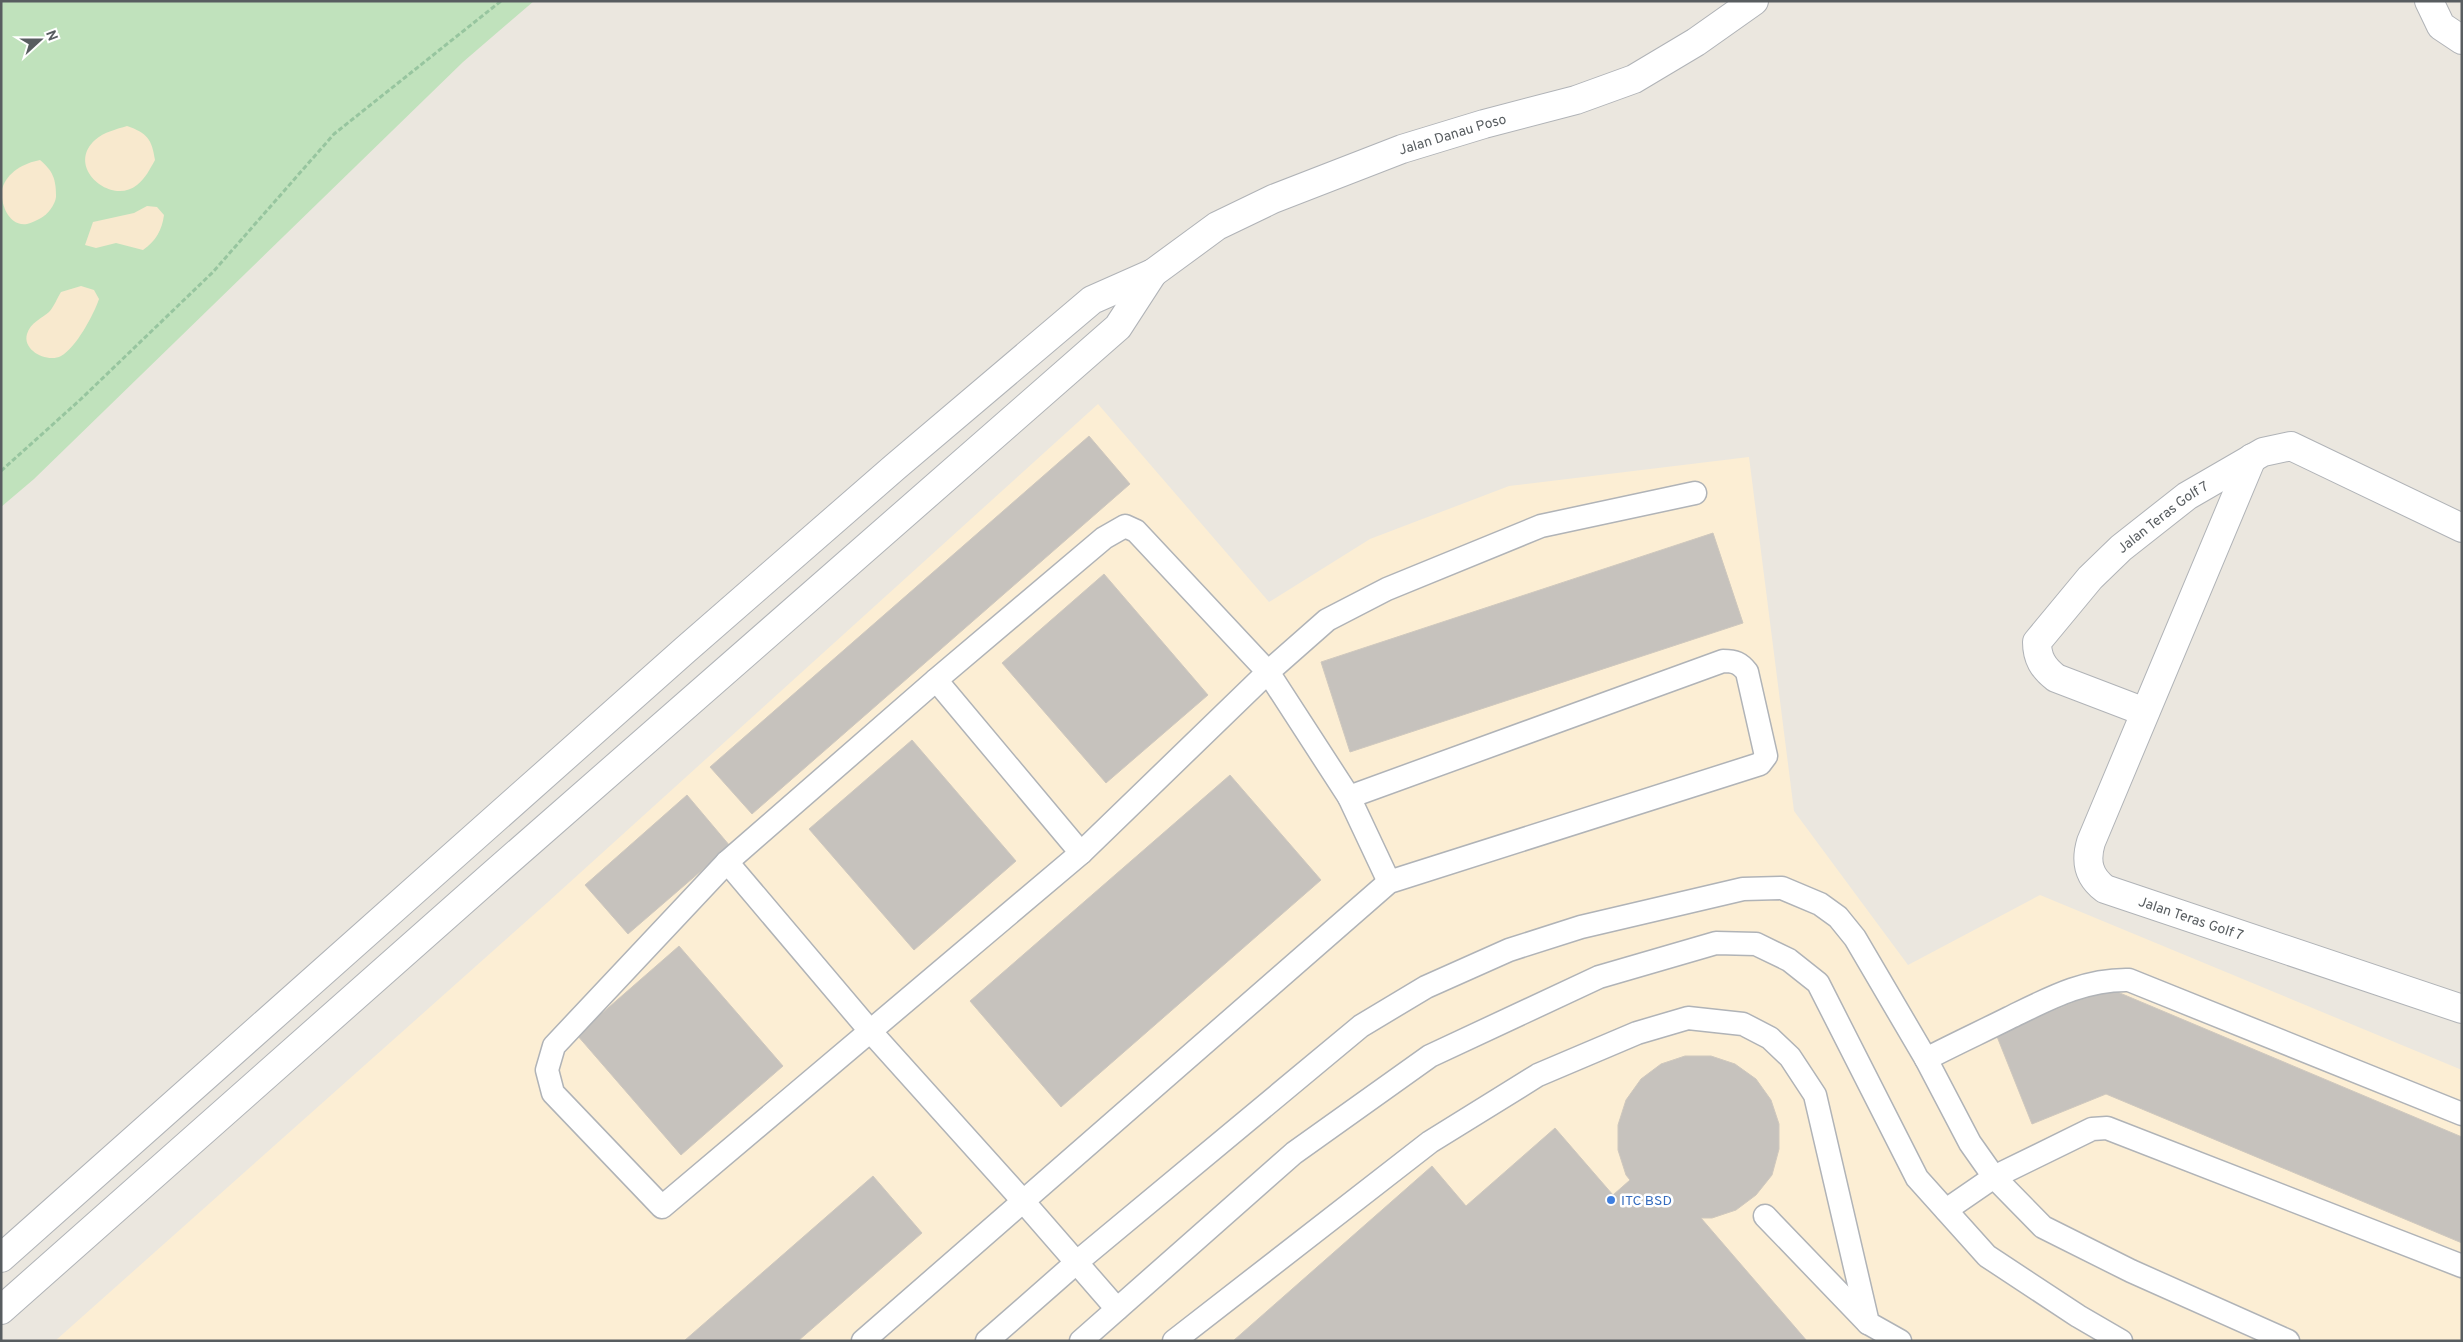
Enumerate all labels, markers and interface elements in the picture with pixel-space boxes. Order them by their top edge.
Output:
north arrow [15,15,65,65]
text: N [41,28,60,44]
street label: Jalan Danau Poso [1397,112,1508,160]
street label: Jalan Teras Golf 7 [2114,478,2212,558]
street label: Jalan Teras Golf 7 [2136,894,2245,945]
place label: ITC BSD [1621,1193,1672,1210]
marker: ITC BSD [1605,1194,1617,1206]

